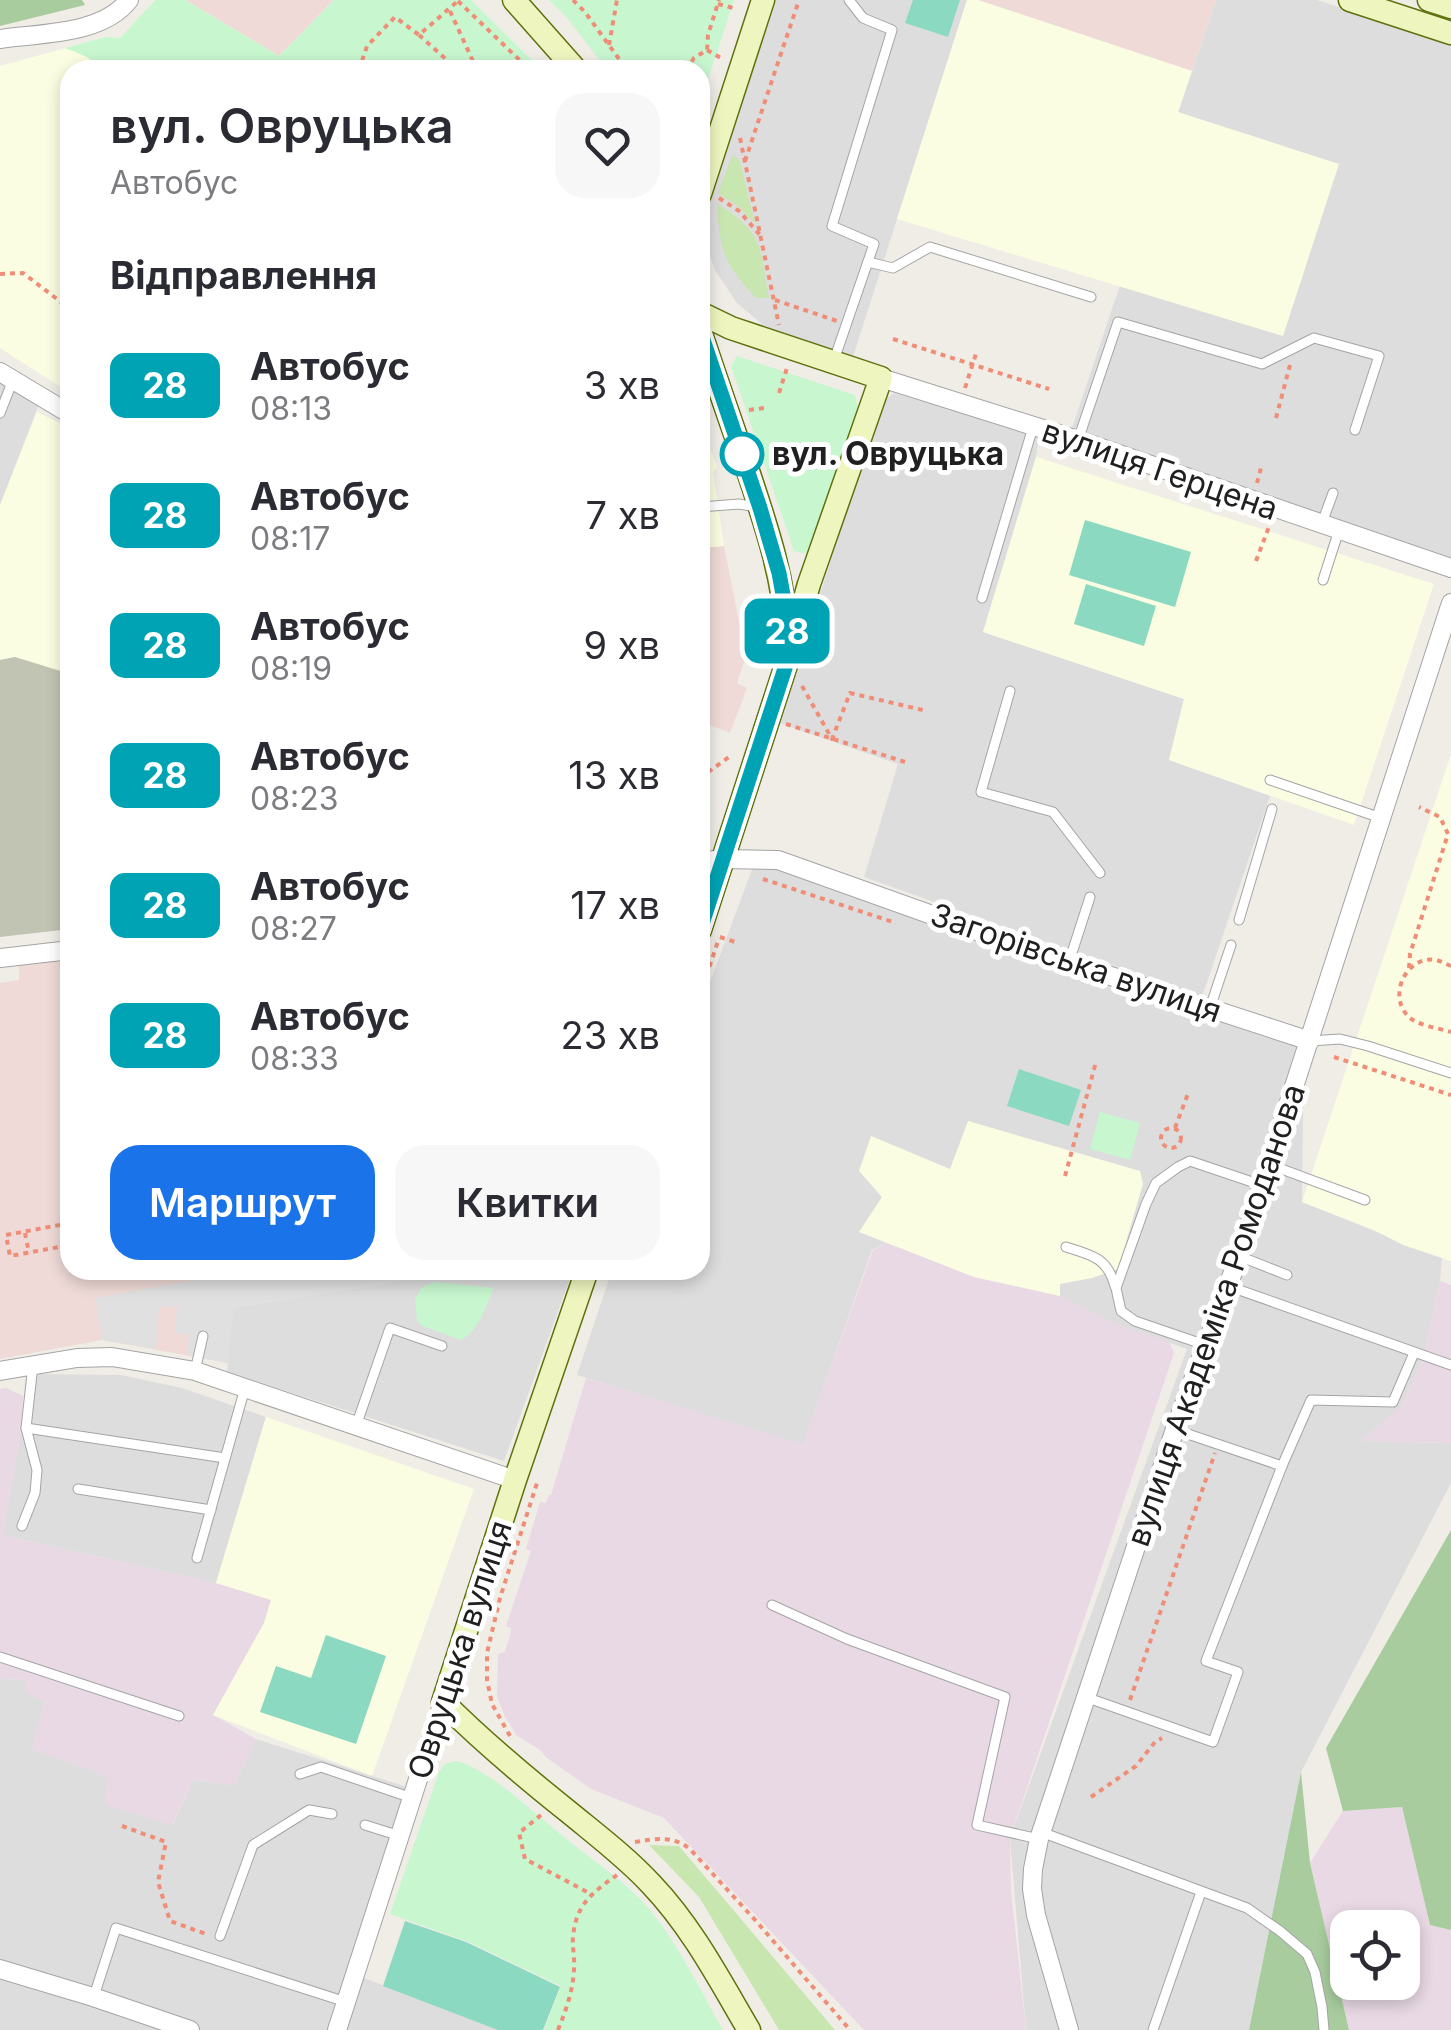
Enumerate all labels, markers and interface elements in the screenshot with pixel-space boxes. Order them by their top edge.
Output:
button: heart [555,93,660,198]
text: вул. Овруцька [110,96,453,155]
text: Автобус [110,163,238,202]
text: Відправлення [110,252,377,298]
text: Автобус [250,343,410,389]
text: 3 хв [584,362,660,408]
text: 28 [143,364,187,406]
text: 08:13 [250,389,332,428]
street label: вулиця Герцена [1037,411,1283,528]
marker: вул. Овруцька [721,433,763,475]
place label: вул. Овруцька [772,434,1004,473]
text: Автобус [250,473,410,519]
text: 7 хв [586,492,660,538]
text: 28 [143,494,187,536]
text: 08:17 [250,519,330,558]
line badge: 28 [742,598,832,664]
text: Автобус [250,603,410,649]
text: 28 [765,610,809,652]
text: 9 хв [584,622,660,668]
text: 28 [143,624,187,666]
text: 08:19 [250,649,332,688]
text: Автобус [250,733,410,779]
text: 13 хв [568,752,660,798]
text: 28 [143,754,187,796]
text: 08:23 [250,779,338,818]
text: Автобус [250,863,410,909]
text: 17 хв [570,882,660,928]
text: 28 [143,884,187,926]
street label: Загорівська вулиця [926,894,1227,1031]
text: 08:27 [250,909,337,948]
text: Автобус [250,993,410,1039]
text: 23 хв [560,1012,660,1058]
text: 28 [143,1014,187,1056]
text: 08:33 [250,1039,339,1078]
street label: вулиця Академіка Ромоданова [1118,1079,1313,1551]
button: Маршрут [110,1145,375,1260]
button: Квитки [395,1145,660,1260]
street label: Овруцька вулиця [399,1516,520,1784]
map controls [1330,1910,1420,2000]
button: locate [1330,1910,1420,2000]

